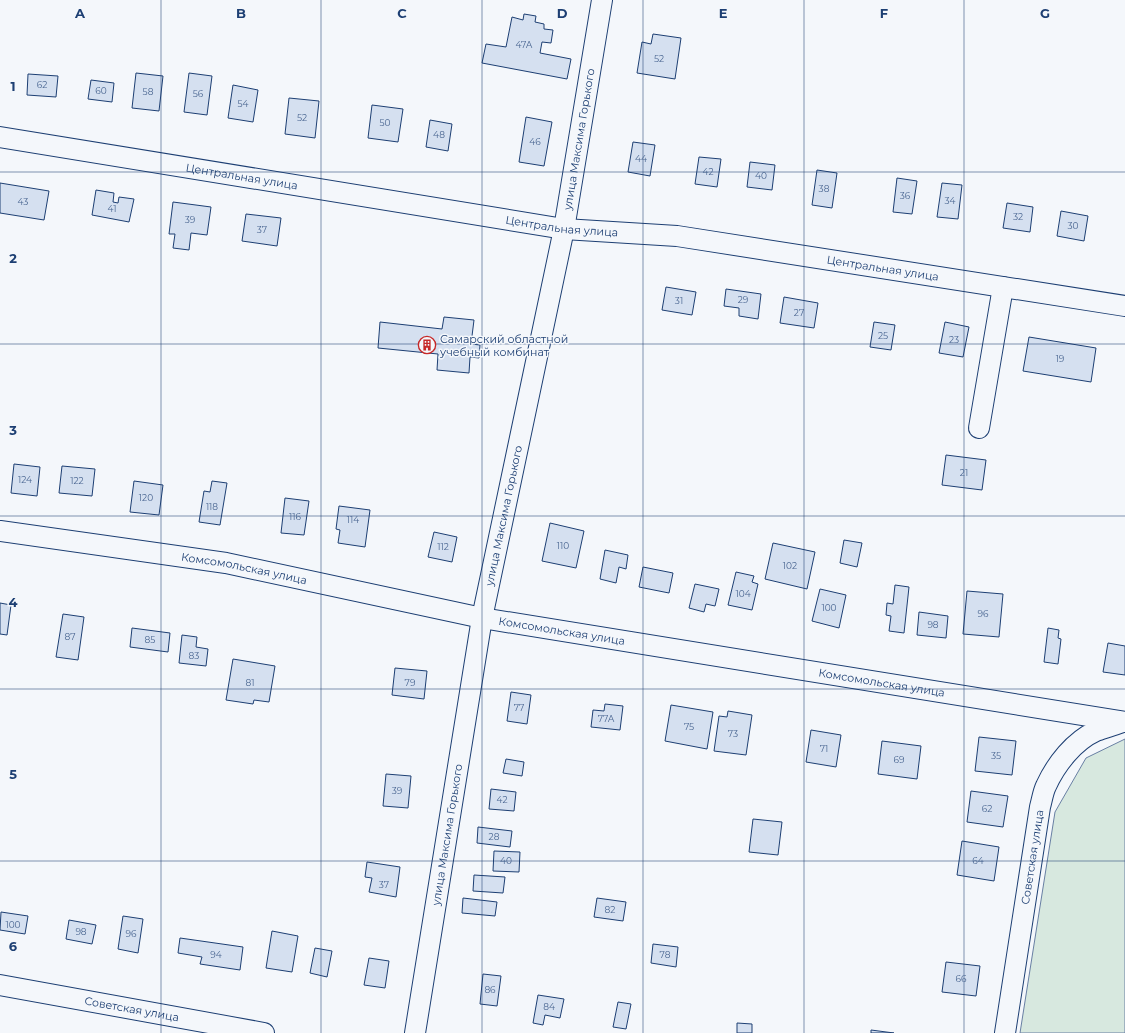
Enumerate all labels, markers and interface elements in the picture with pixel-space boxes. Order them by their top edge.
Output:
text: A [74,5,86,21]
text: B [236,5,246,21]
text: C [397,5,407,21]
text: D [557,5,568,21]
text: E [719,5,728,21]
text: F [880,5,888,21]
text: G [1040,5,1050,21]
house number: 47А [516,39,533,50]
house number: 52 [654,53,664,64]
street label: улица Максима Горького [560,67,598,212]
text: 1 [10,78,16,94]
house number: 62 [37,79,47,90]
house number: 60 [95,85,107,96]
house number: 58 [143,86,154,97]
house number: 56 [193,88,204,99]
house number: 54 [237,98,249,109]
house number: 52 [297,112,307,123]
house number: 50 [379,117,391,128]
house number: 48 [433,129,445,140]
house number: 46 [529,136,541,147]
house number: 44 [635,153,647,164]
street label: Центральная улица [185,160,299,192]
house number: 42 [702,166,714,177]
house number: 40 [755,170,767,181]
house number: 38 [819,183,830,194]
house number: 36 [900,190,911,201]
house number: 34 [944,195,956,206]
house number: 43 [18,196,28,207]
house number: 41 [108,203,116,214]
house number: 32 [1013,211,1023,222]
street label: Центральная улица [505,213,619,239]
house number: 39 [185,214,196,225]
house number: 30 [1067,220,1079,231]
house number: 37 [257,224,267,235]
text: 2 [9,250,17,266]
street label: Центральная улица [826,253,940,284]
house number: 29 [738,294,749,305]
house number: 31 [675,295,683,306]
house number: 27 [794,307,804,318]
house number: 25 [878,330,888,341]
place label: Самарский областной учебный комбинат [439,332,568,359]
house number: 23 [949,334,959,345]
building icon: Самарский областной учебный комбинат [417,335,437,355]
house number: 19 [1056,353,1065,364]
text: 3 [8,422,17,438]
street label: улица Максима Горького [482,444,525,588]
house number: 21 [960,467,968,478]
house number: 124 [18,474,32,485]
house number: 122 [70,475,84,486]
house number: 120 [139,492,153,503]
house number: 118 [206,501,218,512]
house number: 116 [289,511,302,522]
house number: 114 [347,514,359,525]
house number: 110 [557,540,569,551]
house number: 112 [437,541,449,552]
street label: Комсомольская улица [180,550,308,587]
house number: 102 [783,560,797,571]
house number: 104 [735,588,751,599]
text: 4 [9,594,18,610]
house number: 100 [821,602,837,613]
house number: 96 [978,608,989,619]
street label: Комсомольская улица [498,614,626,648]
house number: 98 [927,619,939,630]
house number: 87 [64,631,76,642]
house number: 85 [145,634,155,645]
house number: 83 [189,650,199,661]
street label: Комсомольская улица [817,666,946,700]
house number: 81 [246,677,255,688]
house number: 79 [405,677,416,688]
house number: 77 [514,702,524,713]
house number: 77А [598,713,615,724]
house number: 75 [684,721,694,732]
house number: 73 [728,728,738,739]
house number: 71 [820,743,828,754]
house number: 35 [991,750,1001,761]
house number: 69 [894,754,905,765]
street label: улица Максима Горького [429,763,465,907]
text: 5 [9,766,17,782]
house number: 39 [392,785,403,796]
house number: 42 [496,794,508,805]
house number: 62 [982,803,992,814]
street label: Советская улица [1018,809,1046,905]
house number: 28 [489,831,500,842]
house number: 40 [500,855,512,866]
house number: 64 [972,855,984,866]
house number: 37 [379,879,389,890]
house number: 82 [605,904,615,915]
house number: 100 [5,919,21,930]
house number: 98 [75,926,87,937]
house number: 96 [126,928,137,939]
text: 6 [9,938,18,954]
house number: 94 [210,949,222,960]
house number: 78 [660,949,671,960]
house number: 66 [956,973,967,984]
house number: 86 [484,984,496,995]
street label: Советская улица [84,994,180,1024]
house number: 84 [543,1001,555,1012]

